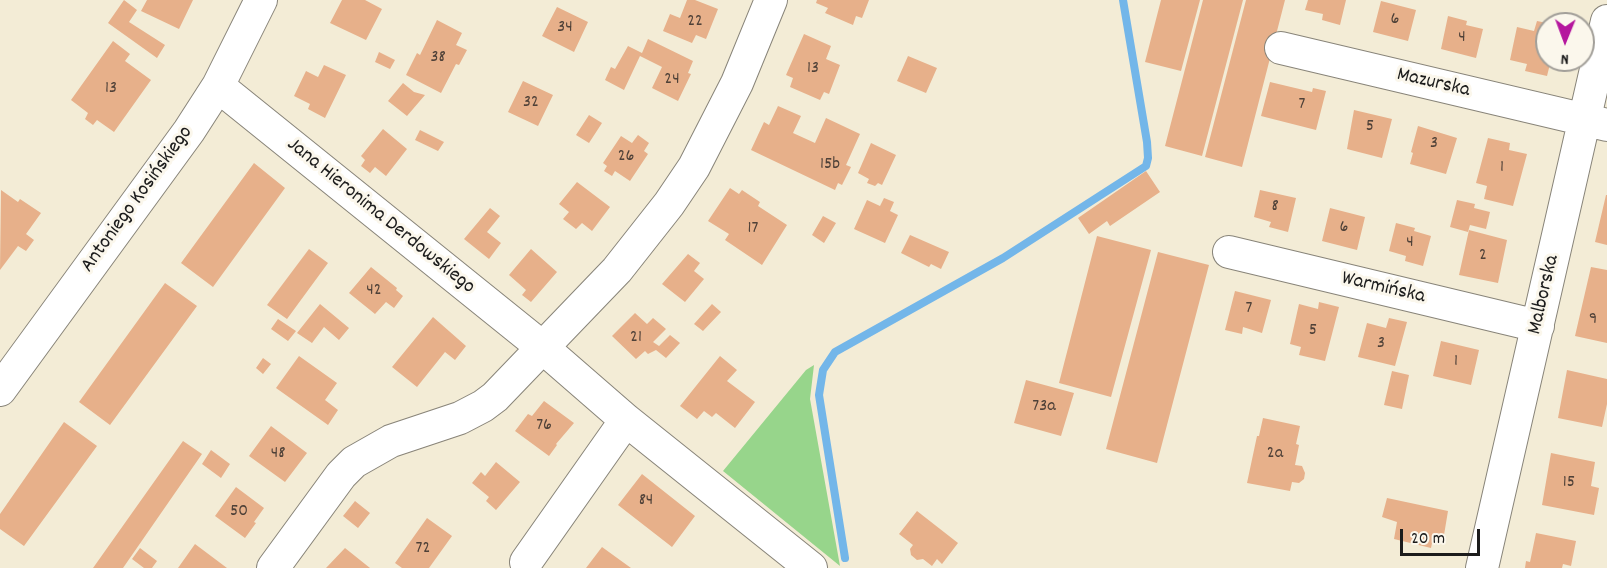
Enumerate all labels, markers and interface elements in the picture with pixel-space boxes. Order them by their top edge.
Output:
house number: 6 [1391,10,1399,32]
house number: 22 [687,12,703,34]
north arrow [1535,12,1595,72]
house number: 34 [557,18,573,40]
house number: 4 [1458,28,1466,50]
text: N [1561,47,1569,70]
house number: 38 [430,48,446,70]
house number: 13 [807,59,819,81]
street label: Mazurska [1394,63,1472,105]
house number: 24 [664,70,680,92]
house number: 13 [105,79,117,101]
house number: 32 [523,93,539,115]
house number: 7 [1299,95,1305,117]
house number: 5 [1366,117,1374,139]
street label: Antoniego Kosińskiego [76,122,200,278]
street label: Jana Hieronima Derdowskiego [281,133,479,301]
house number: 3 [1430,134,1438,156]
house number: 26 [618,147,634,169]
house number: 15b [820,155,840,177]
house number: 1 [1500,158,1504,180]
house number: 8 [1271,197,1279,219]
house number: 6 [1340,218,1348,240]
house number: 17 [748,219,758,241]
house number: 4 [1406,233,1414,255]
house number: 2 [1479,246,1487,268]
street label: Malborska [1524,253,1566,337]
street label: Warmińska [1339,267,1427,311]
house number: 42 [366,281,382,303]
house number: 7 [1246,299,1252,321]
house number: 9 [1589,310,1597,332]
house number: 5 [1309,321,1317,343]
house number: 21 [630,328,642,350]
house number: 3 [1377,334,1385,356]
house number: 1 [1454,352,1458,374]
house number: 73a [1032,397,1056,419]
house number: 76 [536,416,552,438]
house number: 48 [271,444,285,466]
house number: 2a [1267,444,1283,466]
house number: 15 [1563,473,1575,495]
house number: 84 [639,491,653,513]
house number: 50 [230,502,248,524]
scale bar [1403,517,1482,555]
text: 20 m [1411,527,1445,552]
house number: 72 [416,539,430,561]

